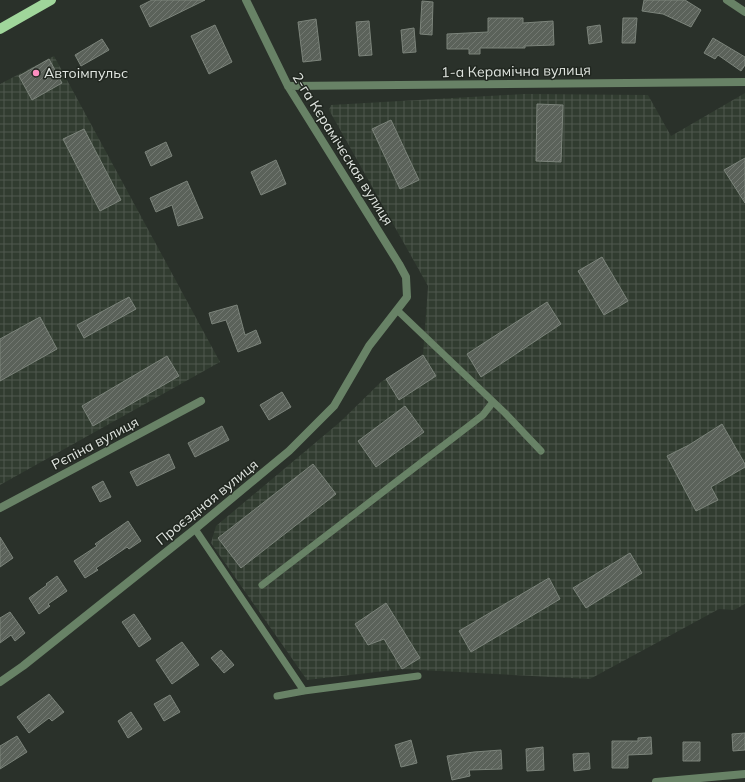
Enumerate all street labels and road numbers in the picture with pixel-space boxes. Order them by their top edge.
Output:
street label: 1-а Керамічна вулиця [441,61,591,81]
street label: 2-га Кєрамічєская вулиця [289,69,397,229]
street label: Рєпіна вулиця [48,412,142,474]
street label: Проєздная вулиця [152,455,262,549]

